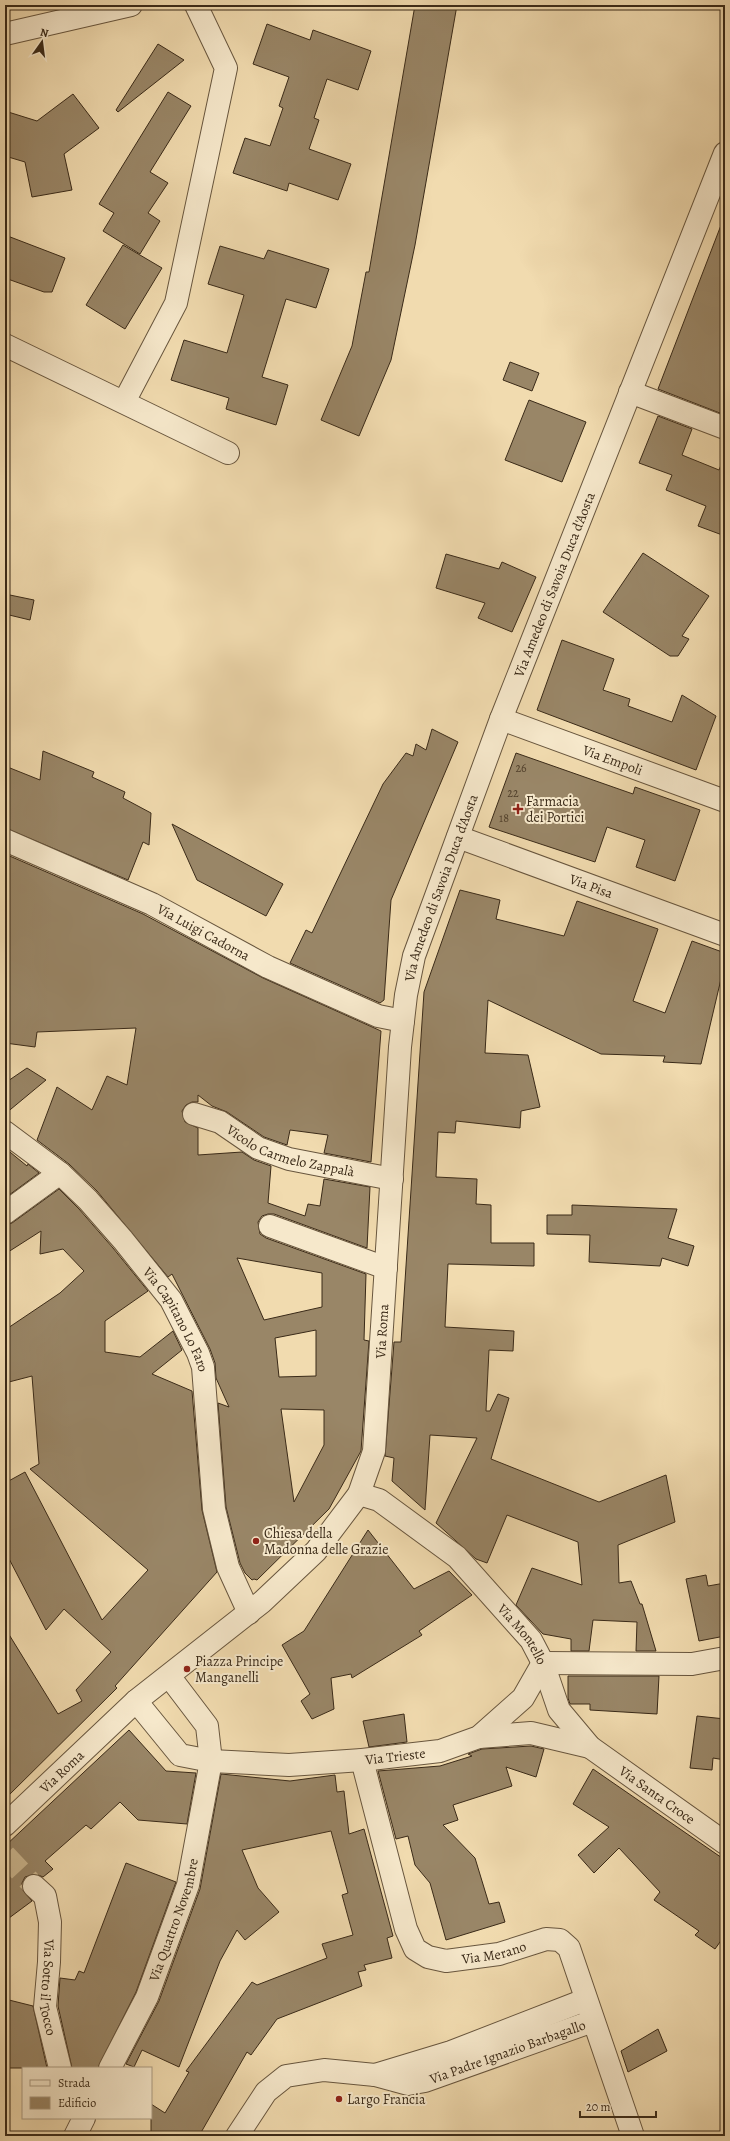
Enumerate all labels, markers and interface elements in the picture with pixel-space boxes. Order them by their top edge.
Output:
north arrow [22,22,62,62]
text: N [39,25,50,41]
street label: Via Amedeo di Savoia Duca d'Aosta [509,489,600,681]
street label: Via Empoli [579,740,645,780]
house number: 26 [515,760,527,776]
house number: 22 [507,785,519,801]
street label: Via Amedeo di Savoia Duca d'Aosta [400,791,483,984]
place label: Farmacia dei Portici [526,792,584,827]
marker: Farmacia dei Portici [513,804,523,814]
house number: 18 [499,810,509,826]
street label: Via Pisa [566,869,616,903]
street label: Via Luigi Cadorna [153,899,254,966]
street label: Vicolo Carmelo Zappalà [222,1120,357,1182]
street label: Via Capitano Lo Faro [138,1262,212,1372]
street label: Via Roma [371,1303,393,1360]
place label: Chiesa della Madonna delle Grazie [264,1524,389,1559]
marker: Chiesa della Madonna delle Grazie [251,1536,261,1546]
street label: Via Montello [492,1599,551,1668]
place label: Piazza Principe Manganelli [195,1652,283,1687]
marker: Piazza Principe Manganelli [182,1664,192,1674]
street label: Via Trieste [363,1744,427,1770]
street label: Via Roma [35,1746,89,1798]
street label: Via Santa Croce [614,1761,699,1829]
street label: Via Quattro Novembre [144,1857,203,1985]
street label: Via Merano [460,1937,529,1969]
street label: Via Sotto il Tocco [34,1938,61,2037]
street label: Via Padre Ignazio Barbagallo [426,2015,588,2089]
legend [22,2067,152,2119]
text: Strada [58,2075,91,2091]
place label: Largo Francia [347,2090,426,2109]
scale bar [580,2093,656,2119]
marker: Largo Francia [334,2094,344,2104]
text: Edificio [58,2095,96,2111]
text: 20 m [586,2099,610,2115]

